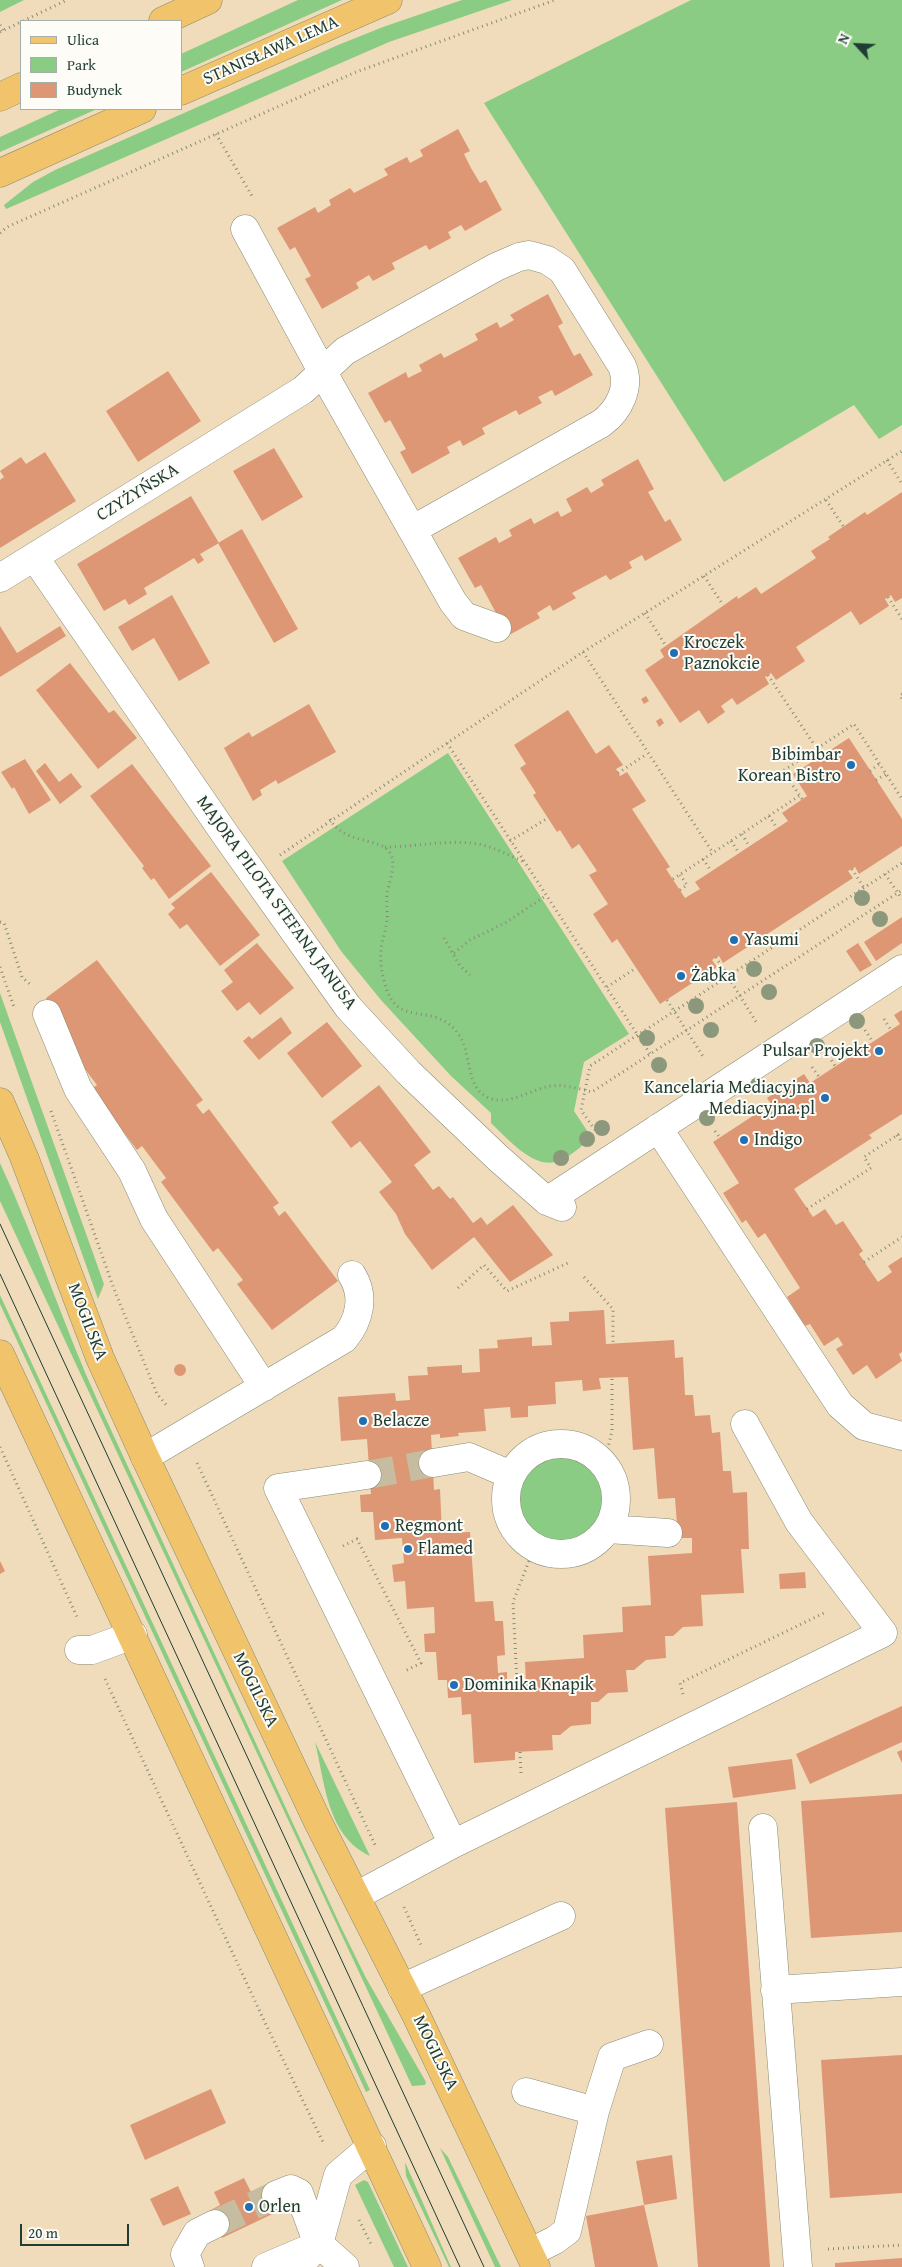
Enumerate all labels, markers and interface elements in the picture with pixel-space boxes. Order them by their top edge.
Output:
street label: STANISŁAWA LEMA [200,11,342,91]
legend [20,20,182,110]
north arrow [832,20,882,70]
text: Ulica [67,29,99,50]
text: N [832,30,854,47]
text: Park [67,54,96,75]
text: Budynek [67,79,122,100]
street label: CZYŻYŃSKA [93,459,183,527]
place label: Kroczek Paznokcie [684,632,760,674]
marker: Kroczek Paznokcie [668,647,680,659]
place label: Bibimbar Korean Bistro [738,744,841,786]
marker: Bibimbar Korean Bistro [845,759,857,771]
street label: MAJORA PILOTA STEFANA JANUSA [191,792,361,1014]
place label: Yasumi [744,929,799,951]
marker: Yasumi [728,934,740,946]
place label: Żabka [691,965,736,987]
marker: Żabka [675,970,687,982]
place label: Pulsar Projekt [763,1040,869,1062]
marker: Pulsar Projekt [873,1045,885,1057]
place label: Kancelaria Mediacyjna Mediacyjna.pl [644,1077,815,1120]
marker: Kancelaria Mediacyjna Mediacyjna.pl [819,1092,831,1104]
place label: Indigo [754,1129,802,1151]
marker: Indigo [738,1134,750,1146]
street label: MOGILSKA [62,1280,112,1364]
place label: Belacze [373,1410,430,1432]
marker: Belacze [357,1415,369,1427]
place label: Regmont [395,1515,463,1537]
marker: Regmont [379,1520,391,1532]
place label: Flamed [418,1538,473,1560]
marker: Flamed [402,1543,414,1555]
street label: MOGILSKA [228,1649,282,1731]
place label: Dominika Knapik [464,1674,594,1696]
marker: Dominika Knapik [448,1679,460,1691]
street label: MOGILSKA [408,2012,462,2094]
place label: Orlen [259,2196,301,2218]
marker: Orlen [243,2201,255,2213]
scale bar [22,2214,131,2246]
text: 20 m [28,2222,58,2243]

